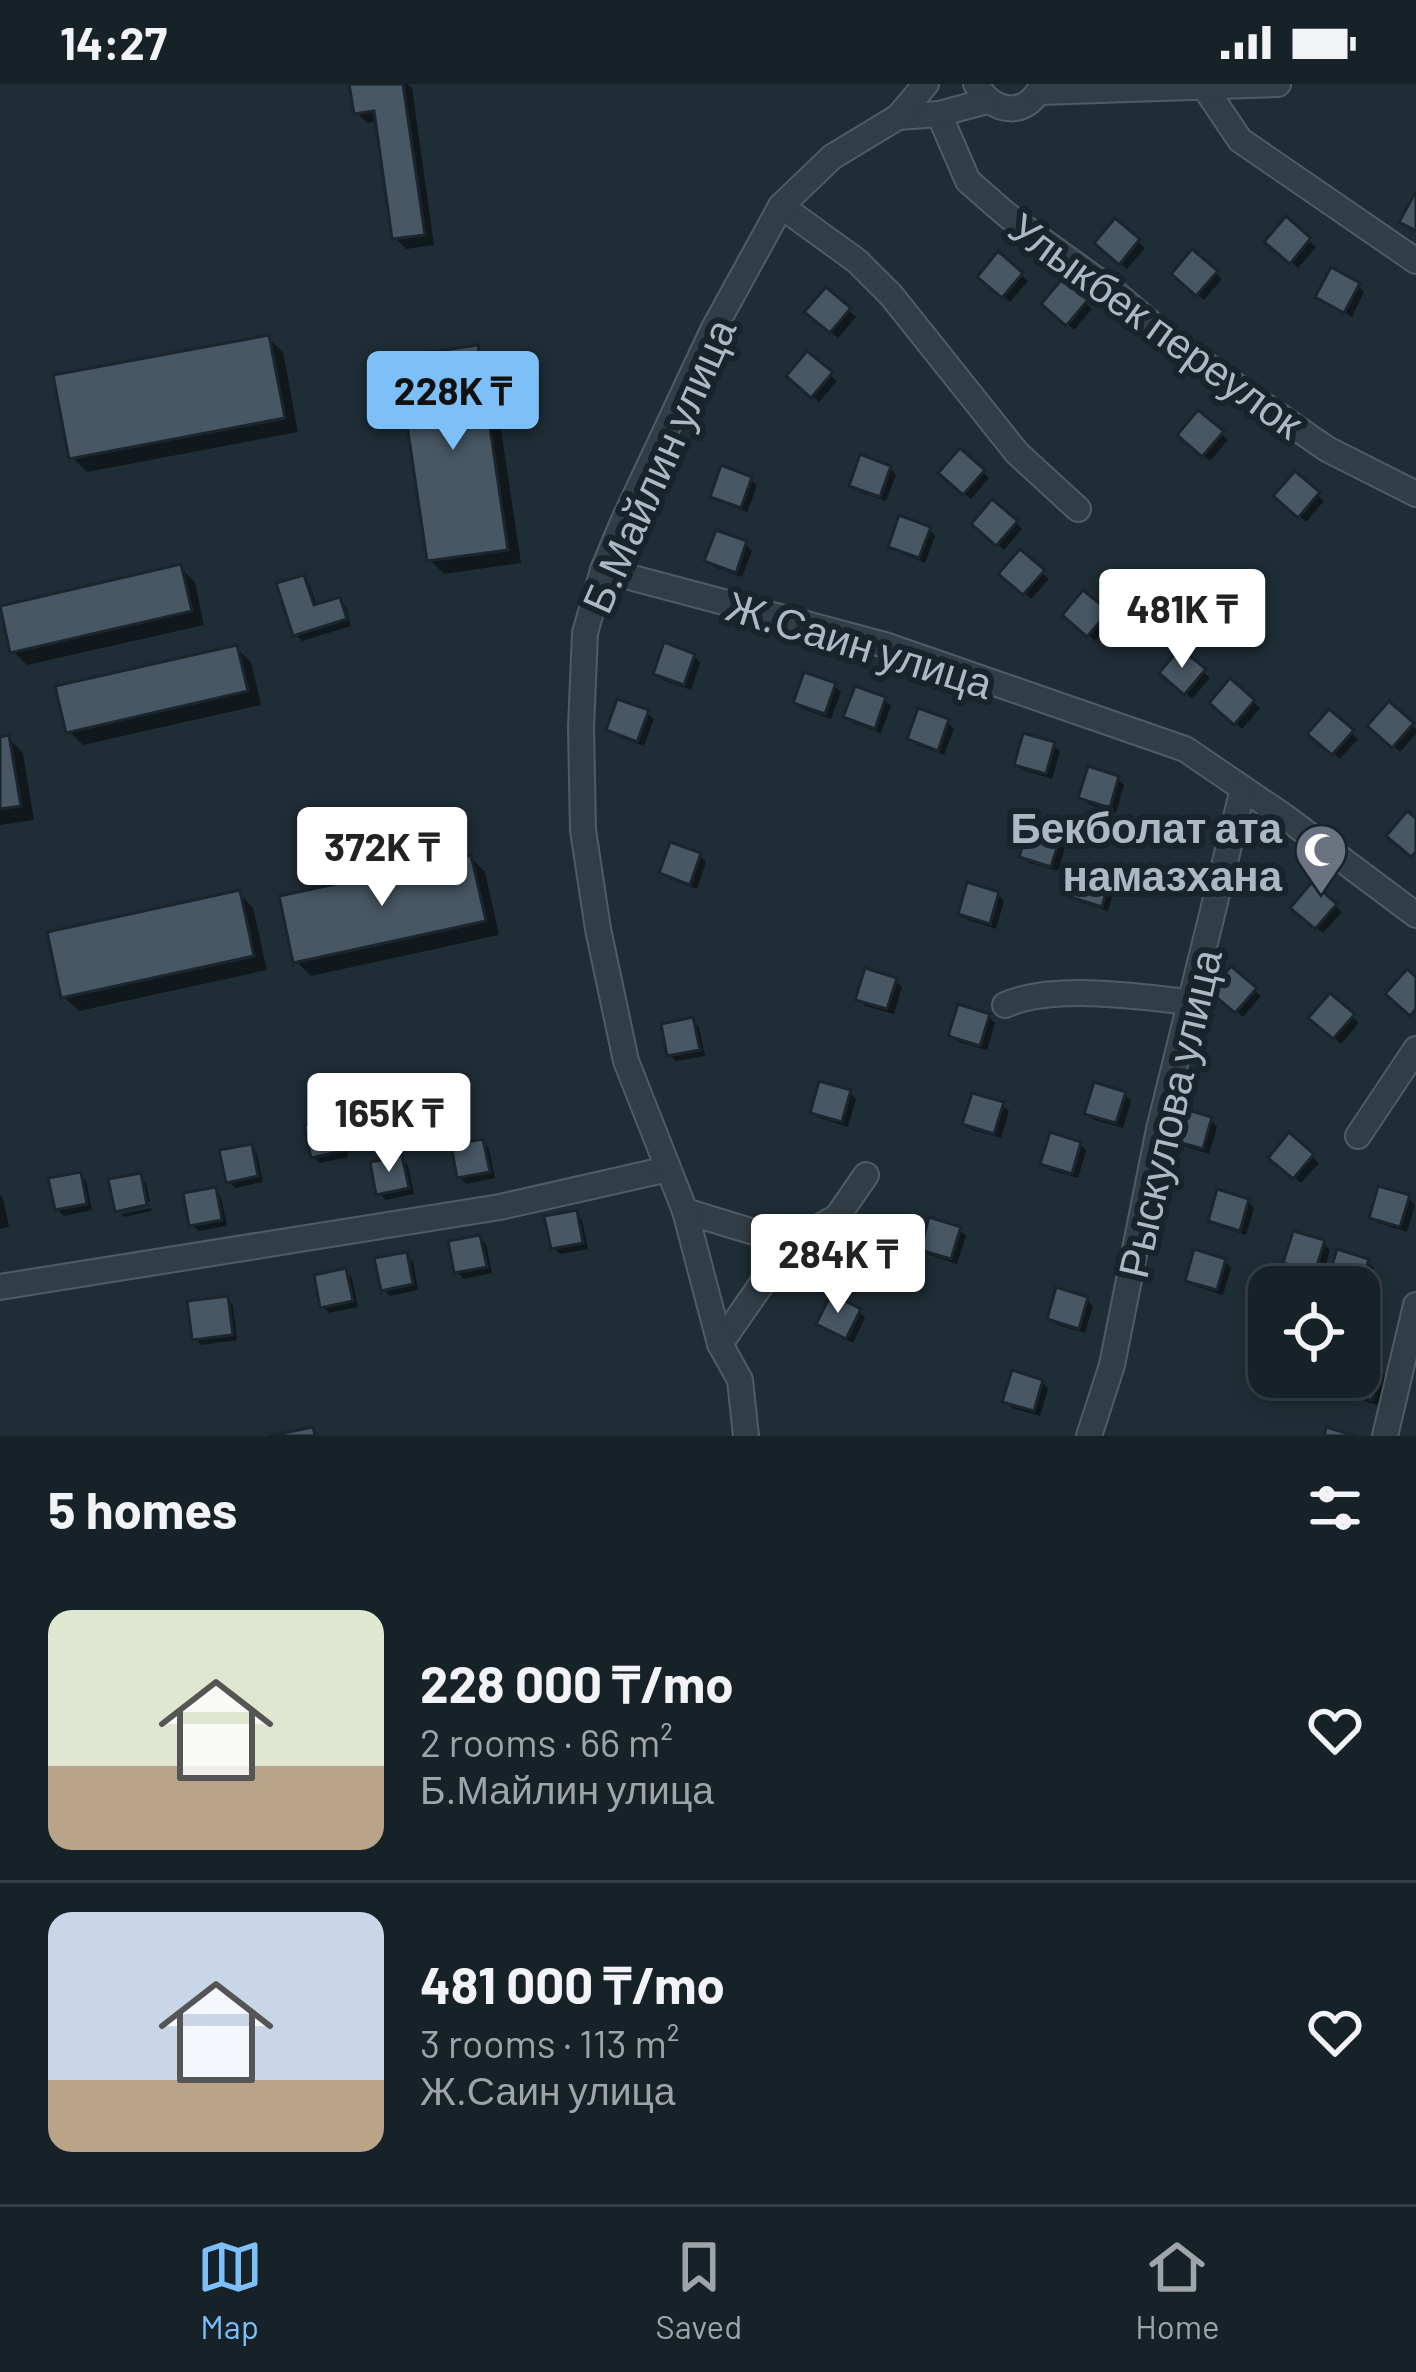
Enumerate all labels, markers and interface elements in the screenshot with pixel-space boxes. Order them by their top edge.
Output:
text: 14:27 [60,15,167,69]
street label: Улыкбек переулок [1000,201,1314,448]
street label: Б.Майлин улица [570,310,745,620]
pin: 228K ₸ [355,351,551,453]
text: 228K ₸ [394,366,512,413]
pin: 481K ₸ [1084,569,1280,671]
street label: Ж.Саин улица [721,579,999,708]
text: 481K ₸ [1126,584,1238,631]
place label: Бекболат ата намазхана [1011,801,1283,899]
pin: 372K ₸ [284,807,480,909]
text: 372K ₸ [324,822,440,869]
mosque icon: Бекболат ата намазхана [1293,822,1349,896]
street label: Рыскулова улица [1106,943,1231,1282]
pin: 165K ₸ [291,1073,487,1175]
text: 165K ₸ [334,1088,444,1135]
pin: 284K ₸ [740,1214,936,1316]
text: 284K ₸ [778,1229,898,1276]
map controls [1248,1266,1380,1398]
button: locate [1248,1266,1380,1398]
icon: filters [1302,1475,1368,1541]
text: 5 homes [48,1478,237,1539]
text: 228 000 ₸/mo [420,1652,734,1713]
icon: home [144,1658,288,1802]
icon: heart [1302,1697,1368,1763]
text: 2 rooms · 66 m² [420,1718,673,1765]
text: Б.Майлин улица [420,1765,714,1812]
text: 481 000 ₸/mo [420,1953,725,2014]
icon: home [144,1960,288,2104]
icon: heart [1302,1999,1368,2065]
text: 3 rooms · 113 m² [420,2019,679,2066]
text: Ж.Саин улица [420,2066,675,2113]
tab: Map [197,2234,263,2346]
tab: Saved [656,2234,742,2346]
tab: Home [1135,2234,1219,2346]

